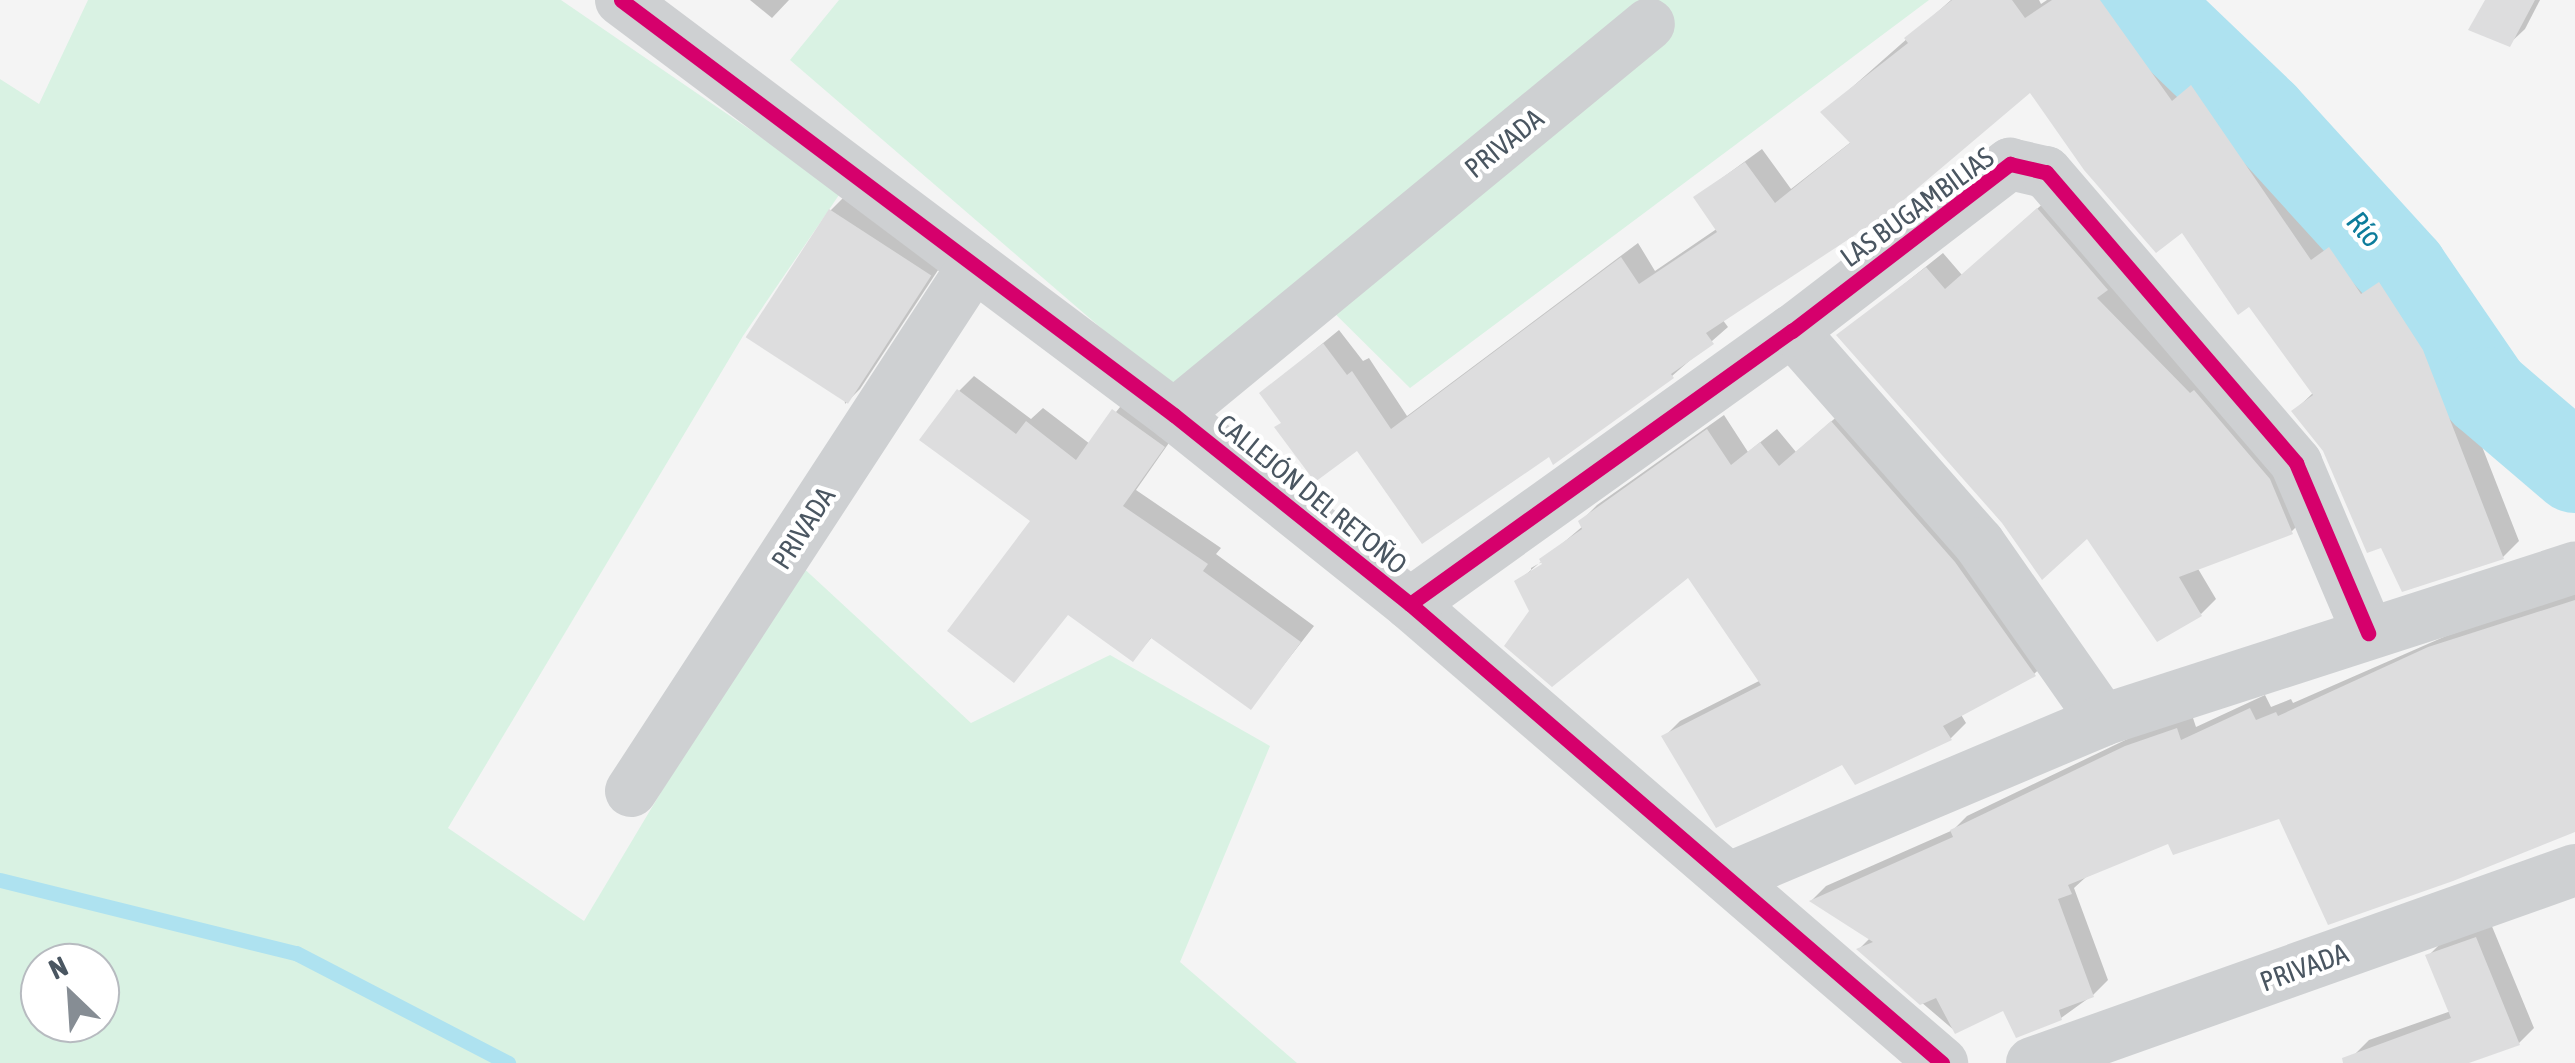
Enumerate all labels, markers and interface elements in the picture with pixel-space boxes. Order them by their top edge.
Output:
street label: PRIVADA [1458,101,1550,185]
street label: LAS BUGAMBILIAS [1834,140,2000,274]
water label: Río [2340,204,2390,254]
street label: CALLEJÓN DEL RETOÑO [1210,407,1414,581]
street label: PRIVADA [764,481,842,575]
street label: PRIVADA [2255,936,2353,998]
north arrow [20,943,120,1043]
text: N [44,950,72,986]

